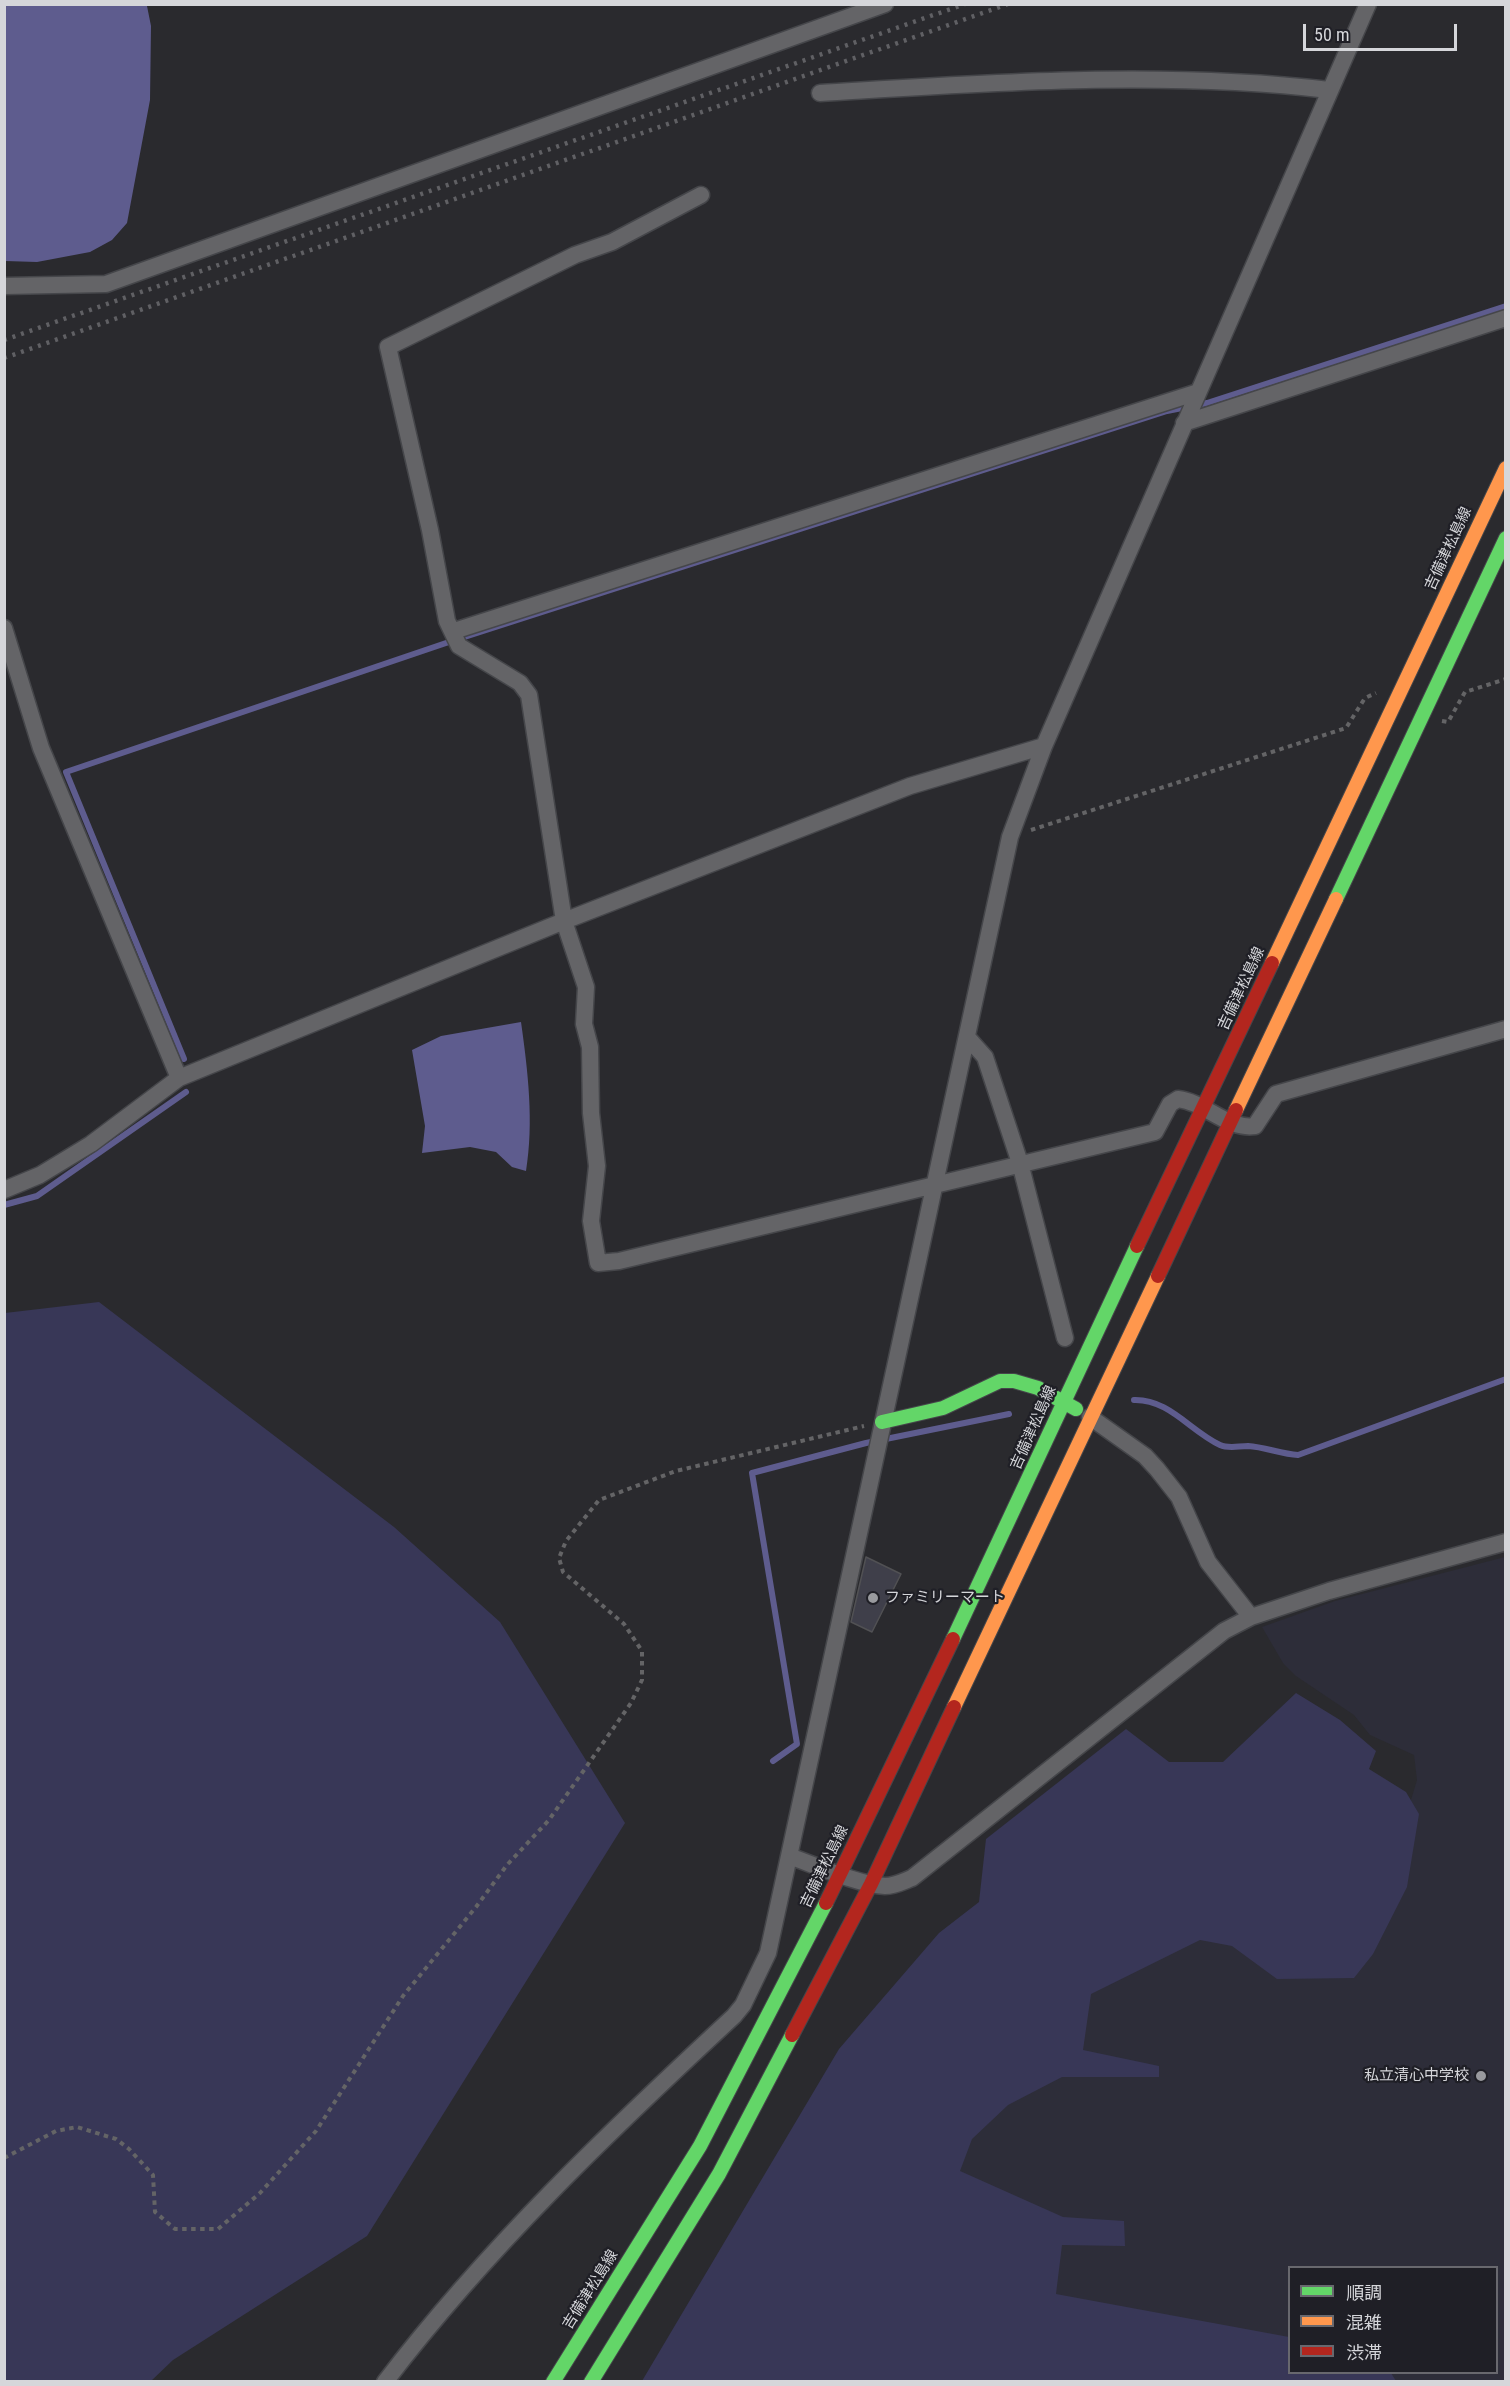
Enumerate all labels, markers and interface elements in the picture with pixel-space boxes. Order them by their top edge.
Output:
scale bar [1306,12,1460,50]
text: 50 m [1314,24,1349,45]
street label: 吉備津松島線 [1422,504,1476,594]
street label: 吉備津松島線 [1215,944,1269,1034]
street label: 吉備津松島線 [1007,1383,1061,1473]
place label: ファミリーマート [885,1589,1005,1607]
marker: ファミリーマート [866,1591,880,1605]
street label: 吉備津松島線 [797,1823,853,1911]
place label: 私立清心中学校 [1364,2067,1469,2085]
marker: 私立清心中学校 [1474,2069,1488,2083]
street label: 吉備津松島線 [560,2247,622,2333]
legend [1288,2266,1498,2374]
text: 順調 [1346,2282,1382,2303]
text: 混雑 [1346,2312,1382,2333]
text: 渋滞 [1346,2342,1382,2363]

